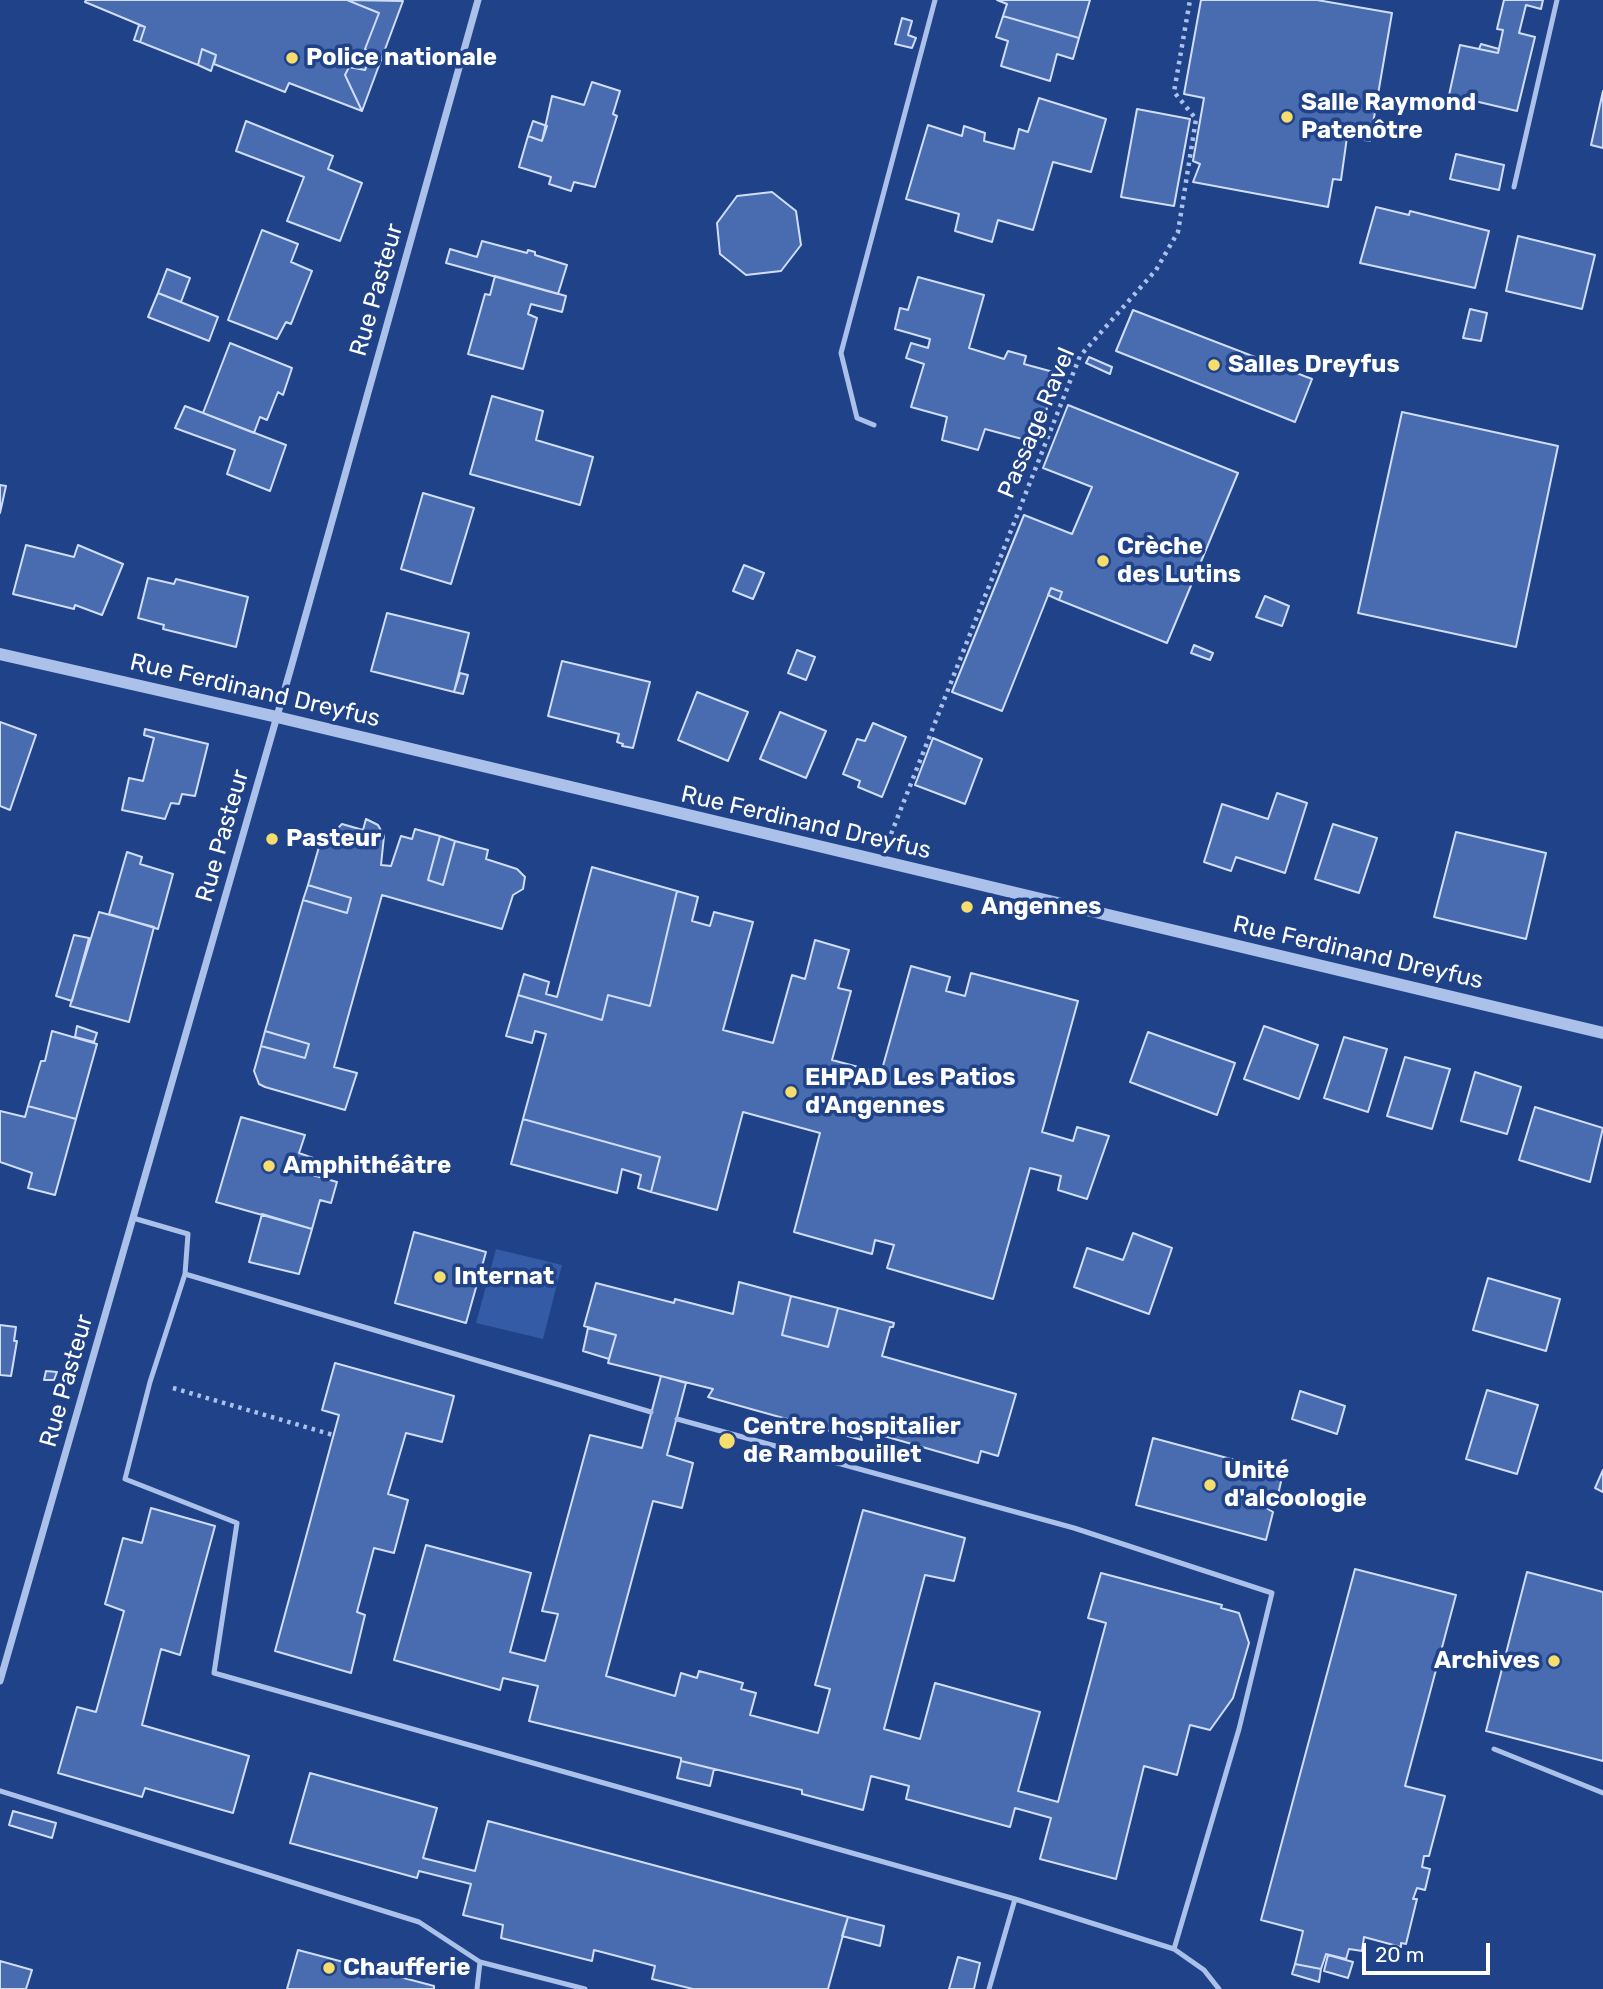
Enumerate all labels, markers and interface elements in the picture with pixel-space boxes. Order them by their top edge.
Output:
place label: Police nationale [306,44,497,72]
marker: Police nationale [284,50,300,66]
place label: Salle Raymond Patenôtre [1301,89,1476,145]
marker: Salle Raymond Patenôtre [1279,109,1295,125]
street label: Rue Pasteur [344,220,410,360]
street label: Passage Ravel [992,343,1082,503]
place label: Salles Dreyfus [1228,351,1400,379]
marker: Salles Dreyfus [1206,357,1222,373]
place label: Crèche des Lutins [1117,533,1241,589]
marker: Crèche des Lutins [1095,553,1111,569]
street label: Rue Ferdinand Dreyfus [127,648,383,734]
street label: Rue Pasteur [190,766,256,906]
street label: Rue Ferdinand Dreyfus [678,780,934,866]
place label: Pasteur [286,825,381,853]
marker: Pasteur [264,831,280,847]
place label: Angennes [981,893,1101,921]
marker: Angennes [959,899,975,915]
street label: Rue Ferdinand Dreyfus [1230,910,1486,996]
place label: EHPAD Les Patios d'Angennes [805,1064,1016,1120]
marker: EHPAD Les Patios d'Angennes [783,1084,799,1100]
place label: Amphithéâtre [283,1152,451,1180]
marker: Amphithéâtre [261,1158,277,1174]
place label: Internat [454,1263,554,1291]
marker: Internat [432,1269,448,1285]
street label: Rue Pasteur [34,1311,100,1451]
place label: Centre hospitalier de Rambouillet [743,1413,961,1469]
marker: Centre hospitalier de Rambouillet [717,1431,737,1451]
place label: Unité d'alcoologie [1224,1457,1367,1513]
marker: Unité d'alcoologie [1202,1477,1218,1493]
place label: Archives [1434,1647,1540,1675]
marker: Archives [1546,1653,1562,1669]
scale bar [1365,1930,1493,1974]
text: 20 m [1375,1942,1424,1967]
place label: Chaufferie [343,1954,470,1982]
marker: Chaufferie [321,1960,337,1976]

